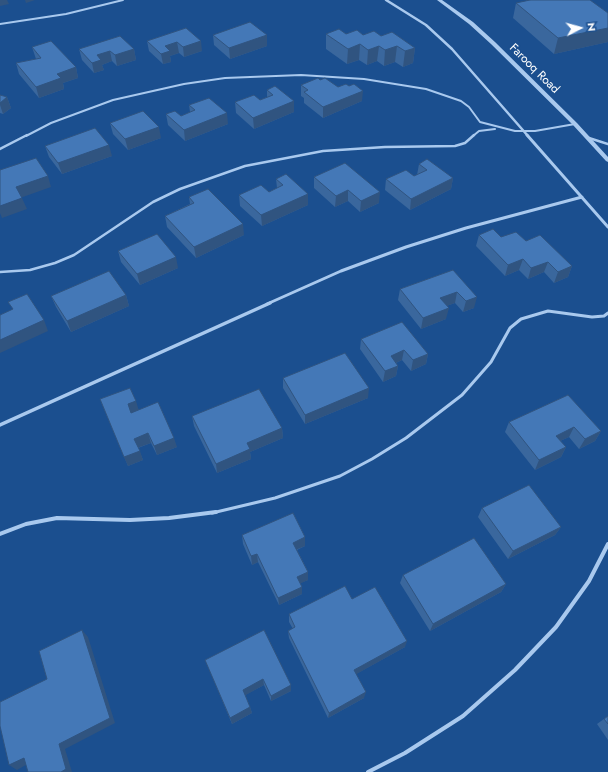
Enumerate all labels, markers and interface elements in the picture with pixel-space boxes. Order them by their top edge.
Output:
north arrow [560,8,600,48]
text: N [584,22,600,32]
street label: Farooq Road [506,41,562,97]

